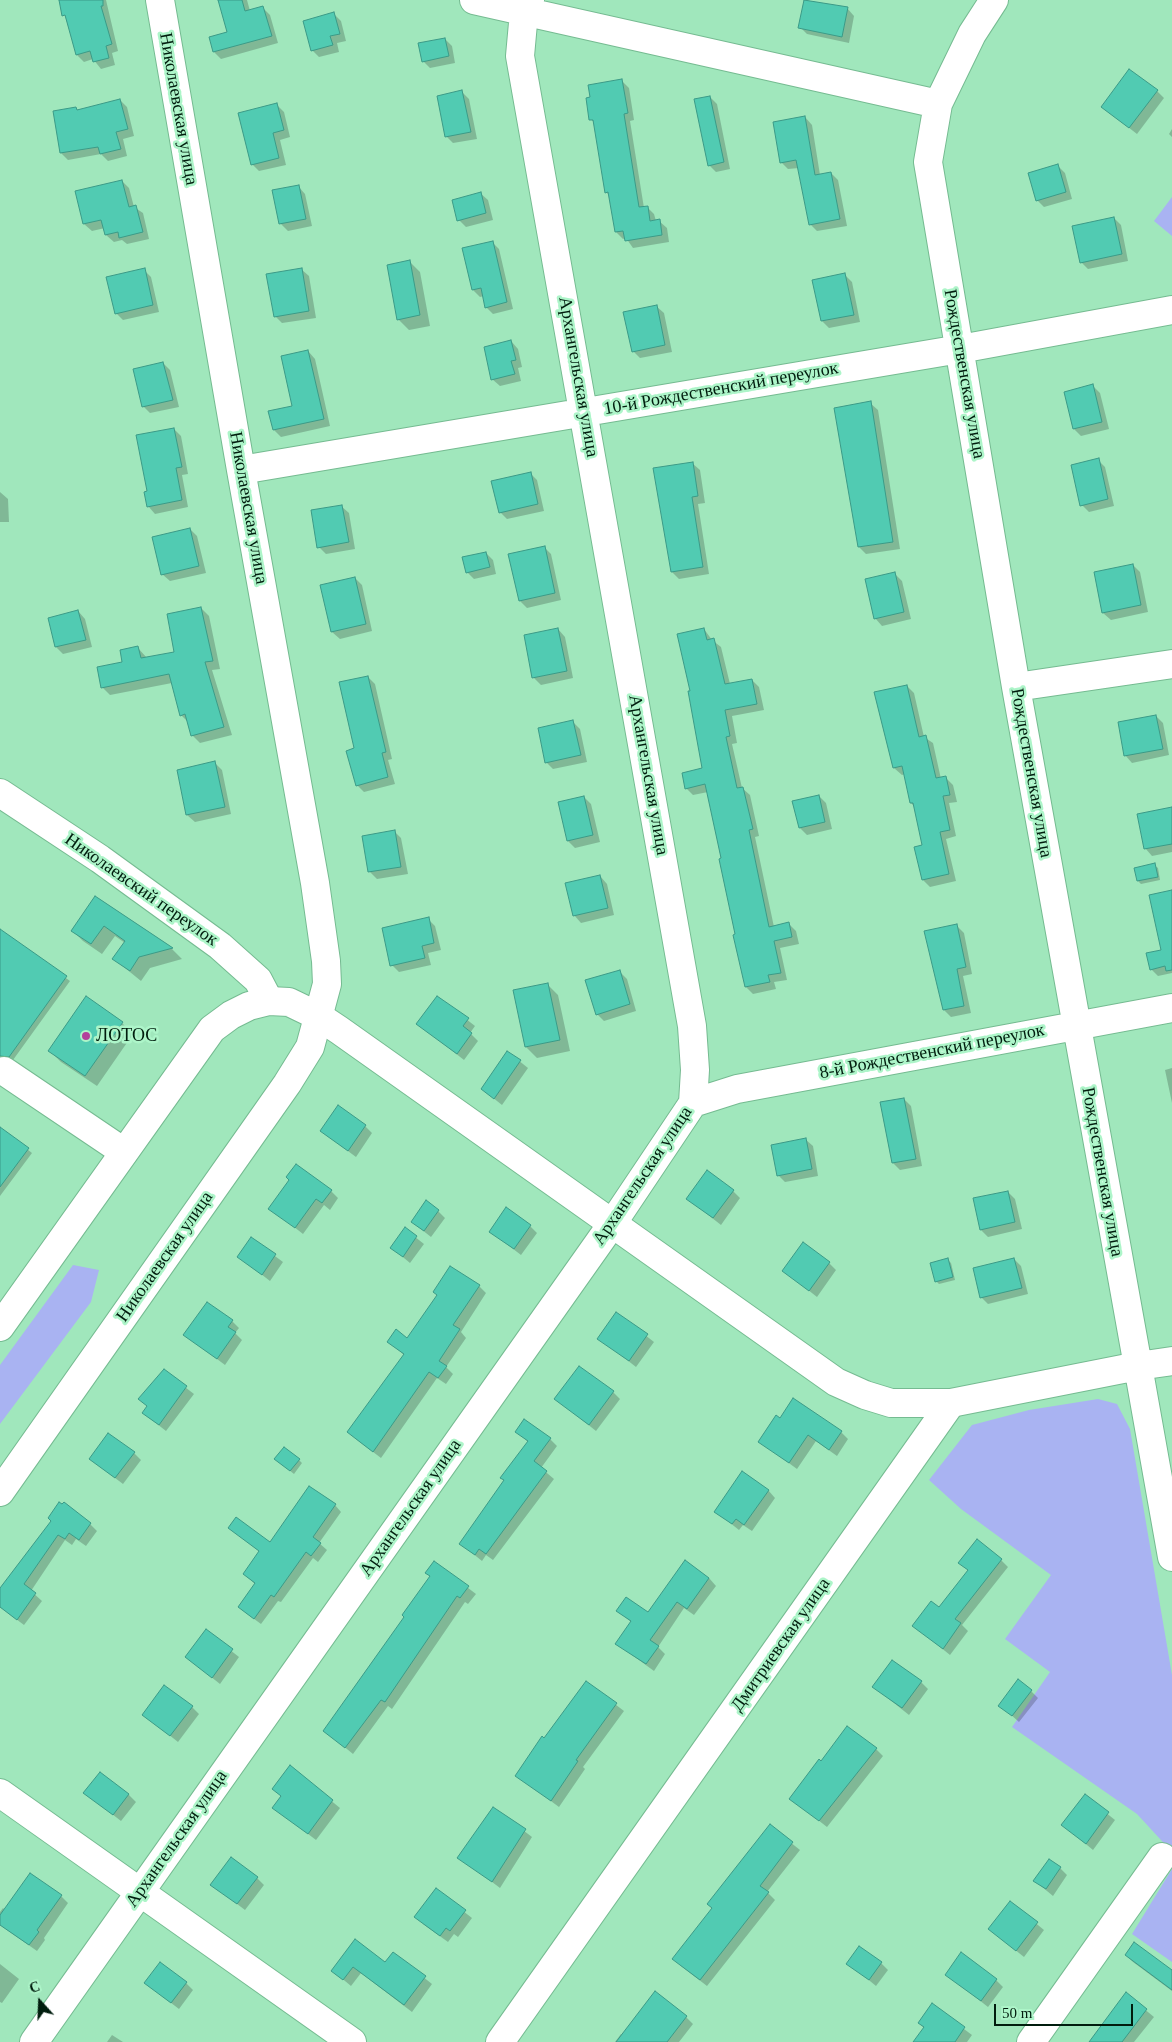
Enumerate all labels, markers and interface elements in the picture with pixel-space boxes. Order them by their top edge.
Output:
street label: Николаевская улица [154,31,202,187]
street label: Рождественская улица [938,288,990,460]
street label: Архангельская улица [553,295,603,459]
street label: 10-й Рождественский переулок [602,358,840,420]
street label: Николаевская улица [224,430,272,586]
street label: Рождественская улица [1005,687,1057,859]
street label: Архангельская улица [623,693,673,857]
street label: Николаевский переулок [60,829,222,951]
street label: 8-й Рождественский переулок [818,1020,1046,1084]
place label: ЛОТОС [96,1025,157,1047]
marker: ЛОТОС [80,1030,92,1042]
street label: Рождественская улица [1076,1086,1128,1258]
street label: Архангельская улица [589,1103,697,1249]
street label: Николаевская улица [112,1188,218,1326]
street label: Архангельская улица [356,1435,466,1581]
street label: Дмитриевская улица [727,1574,835,1716]
street label: Архангельская улица [122,1766,232,1912]
north arrow [15,1977,65,2027]
text: С [27,1979,42,1996]
scale bar [997,1994,1136,2026]
text: 50 m [1002,2005,1032,2021]

